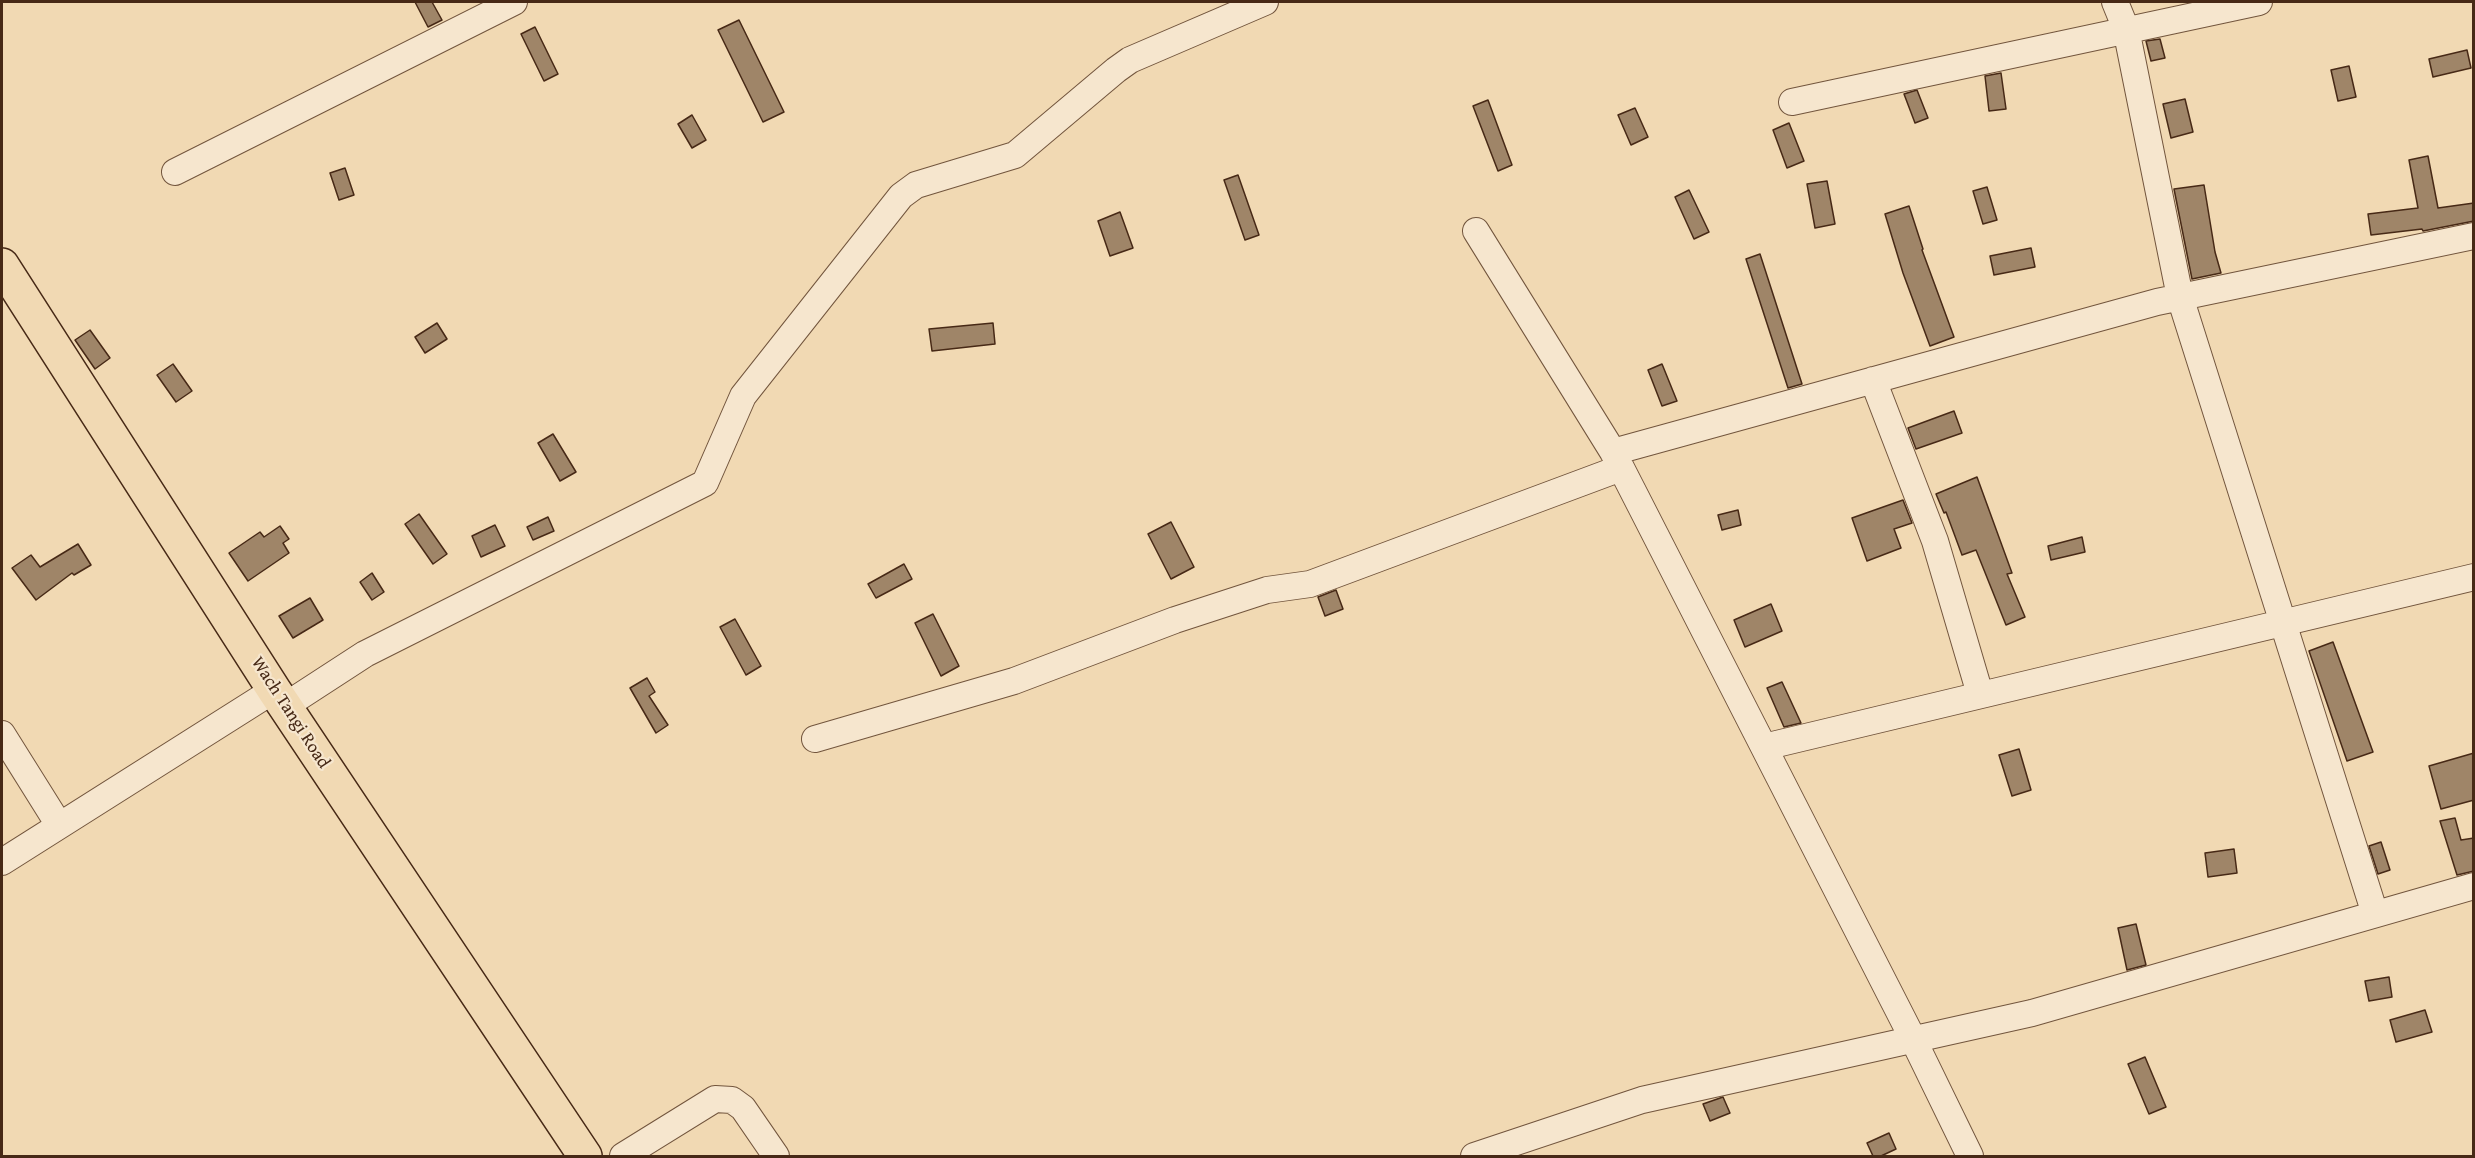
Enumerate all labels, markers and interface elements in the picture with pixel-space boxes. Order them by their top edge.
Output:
street label: Wach Tangi Road [246,653,334,773]

